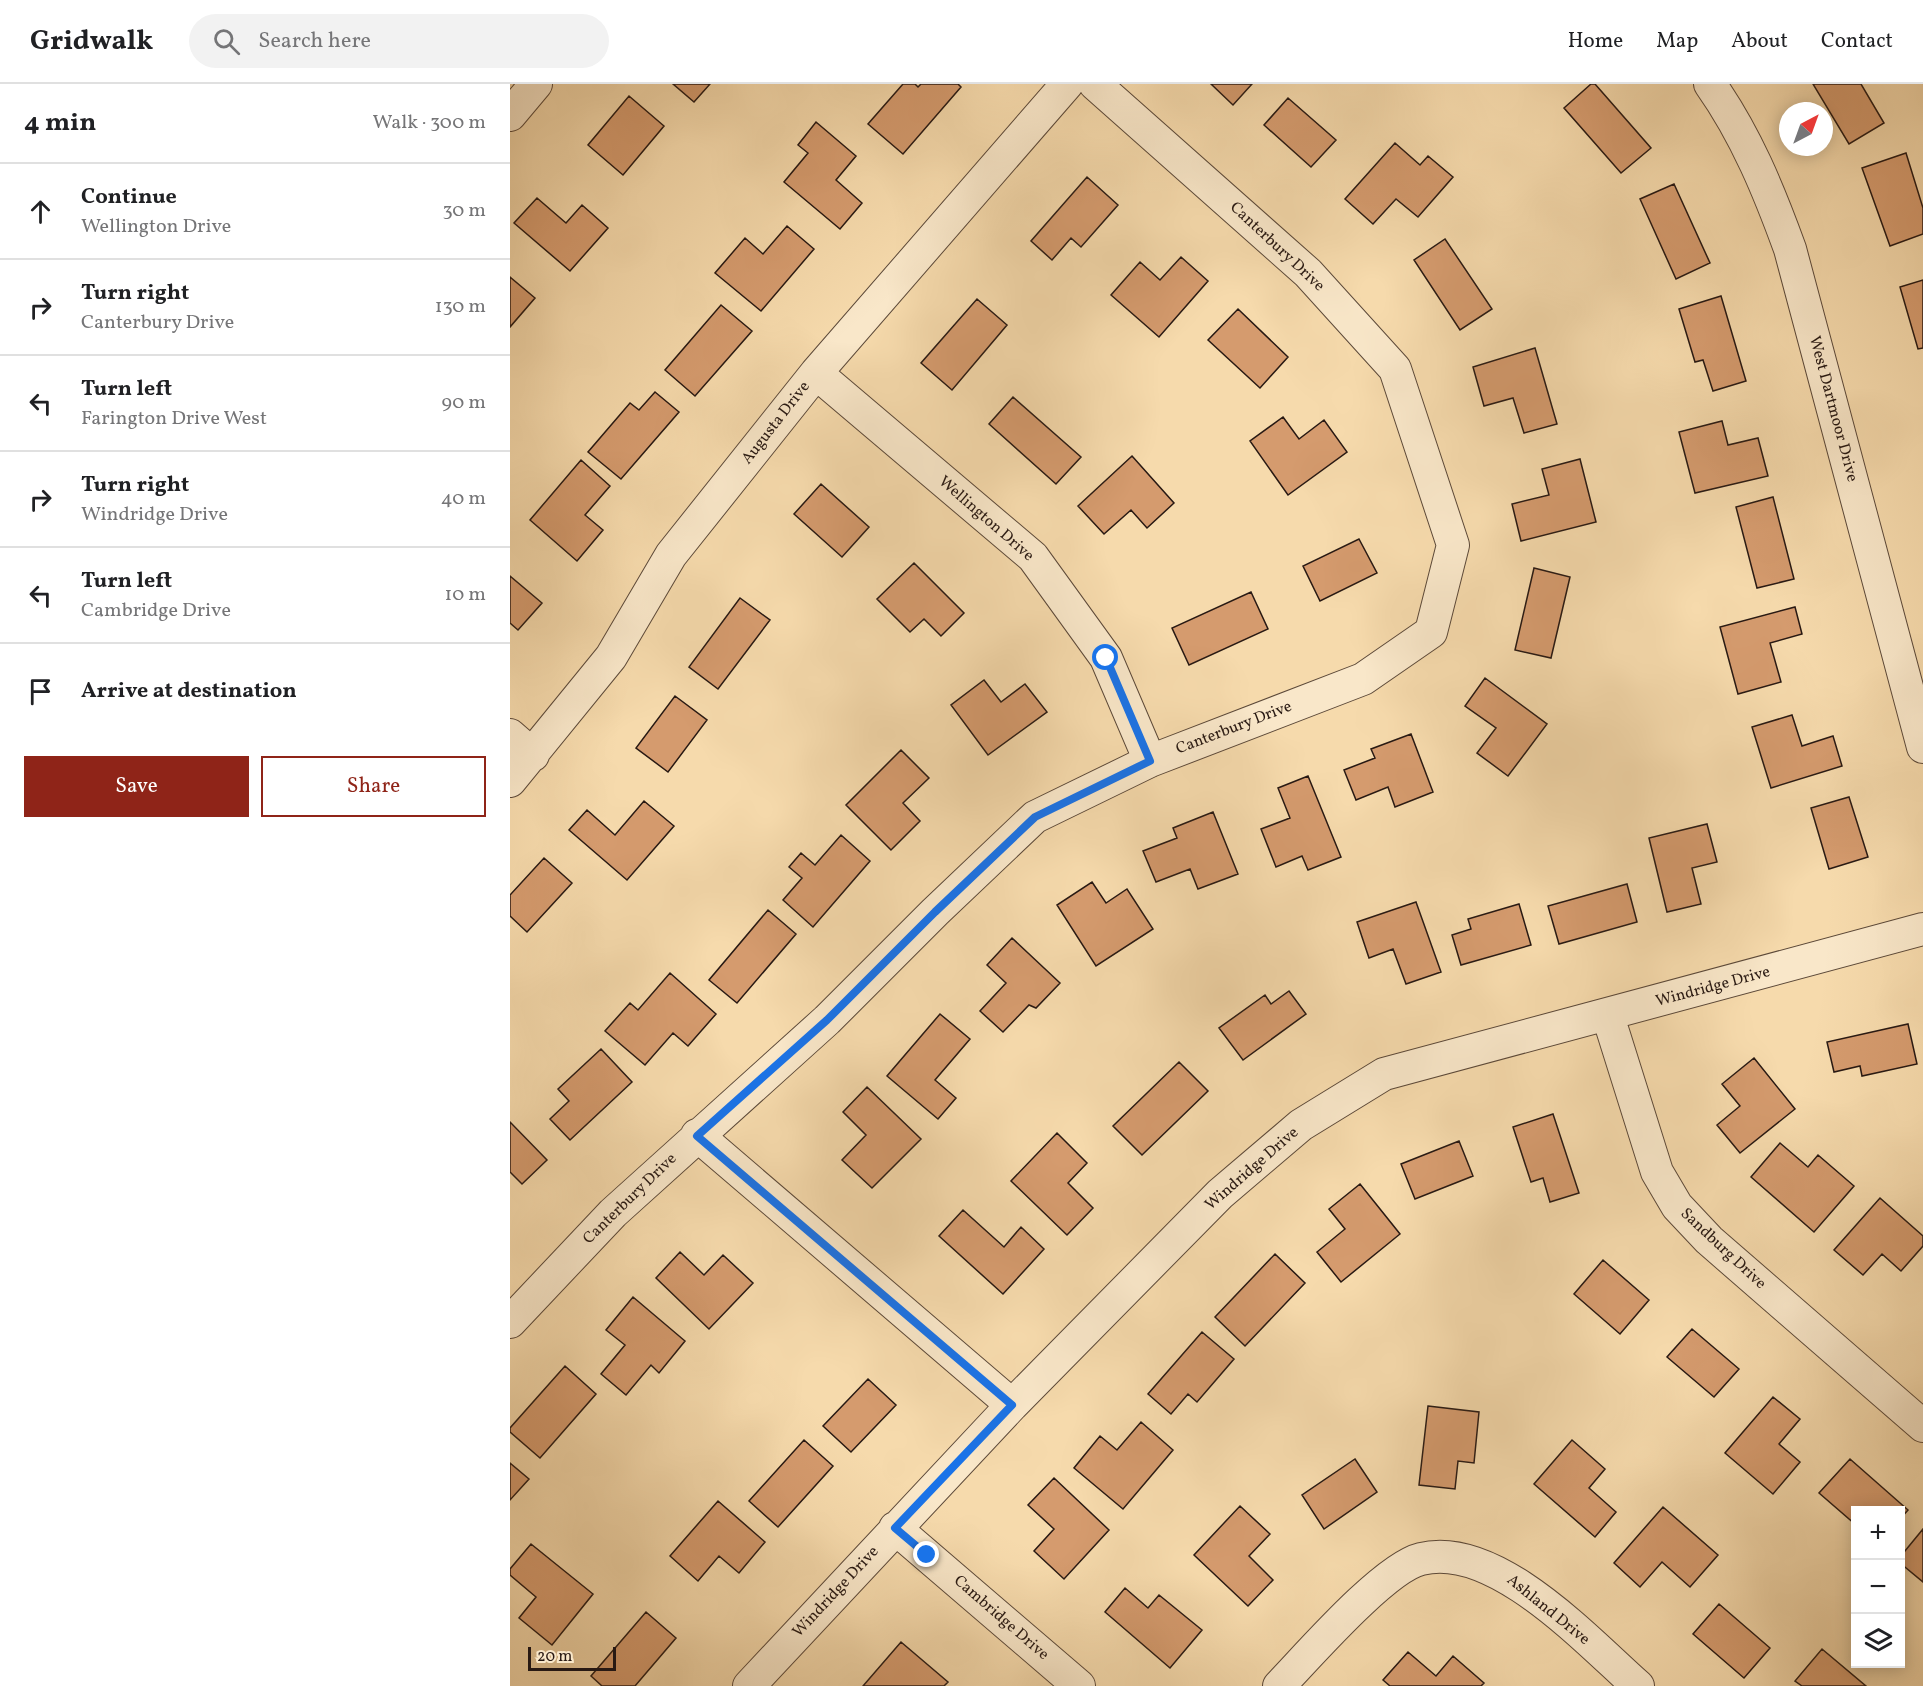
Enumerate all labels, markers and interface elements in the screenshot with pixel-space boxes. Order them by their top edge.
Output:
search box [189,14,609,68]
text: Gridwalk [30,22,153,61]
icon: search [210,25,243,58]
text: Search here [258,26,371,57]
text: Home [1568,27,1623,56]
text: Map [1656,27,1698,56]
text: About [1731,27,1788,56]
text: Contact [1821,27,1893,56]
north arrow [1779,102,1833,156]
text: 4 min [24,105,96,141]
text: Walk · 300 m [373,109,486,137]
text: Continue [81,182,177,213]
icon: ahead [24,195,57,228]
text: 30 m [442,197,486,225]
street label: Canterbury Drive [1225,197,1329,297]
text: Wellington Drive [81,213,231,241]
text: Turn right [81,278,189,309]
icon: right [24,291,57,324]
text: 130 m [435,293,486,321]
text: Canterbury Drive [81,309,234,337]
street label: West Dartmoor Drive [1803,334,1863,484]
text: Turn left [81,374,172,405]
street label: Augusta Drive [737,377,815,469]
icon: left [24,387,57,420]
text: 90 m [442,389,486,417]
text: Farington Drive West [81,405,267,433]
text: Turn right [81,470,189,501]
street label: Wellington Drive [933,471,1039,567]
icon: right [24,483,57,516]
text: 40 m [441,485,486,513]
text: Windridge Drive [81,501,228,529]
text: Turn left [81,566,172,597]
icon: left [24,579,57,612]
text: 10 m [445,581,486,609]
text: Cambridge Drive [81,597,231,625]
route start [1092,644,1118,670]
icon: arrive [24,675,57,708]
text: Arrive at destination [81,676,297,707]
street label: Canterbury Drive [1173,696,1295,760]
button: Save [24,756,249,817]
button: Share [261,756,486,817]
street label: Windridge Drive [1653,961,1773,1013]
street label: Windridge Drive [1200,1122,1304,1216]
street label: Canterbury Drive [578,1148,682,1250]
street label: Sandburg Drive [1675,1203,1771,1295]
map controls [1851,1506,1905,1668]
button: + [1851,1506,1905,1560]
route end [913,1541,939,1567]
street label: Windridge Drive [788,1542,884,1642]
button: − [1851,1560,1905,1614]
street label: Cambridge Drive [949,1570,1053,1666]
street label: Ashland Drive [1502,1570,1594,1650]
button: layers [1851,1614,1905,1668]
scale bar [528,1644,616,1672]
text: 20 m [537,1646,572,1668]

